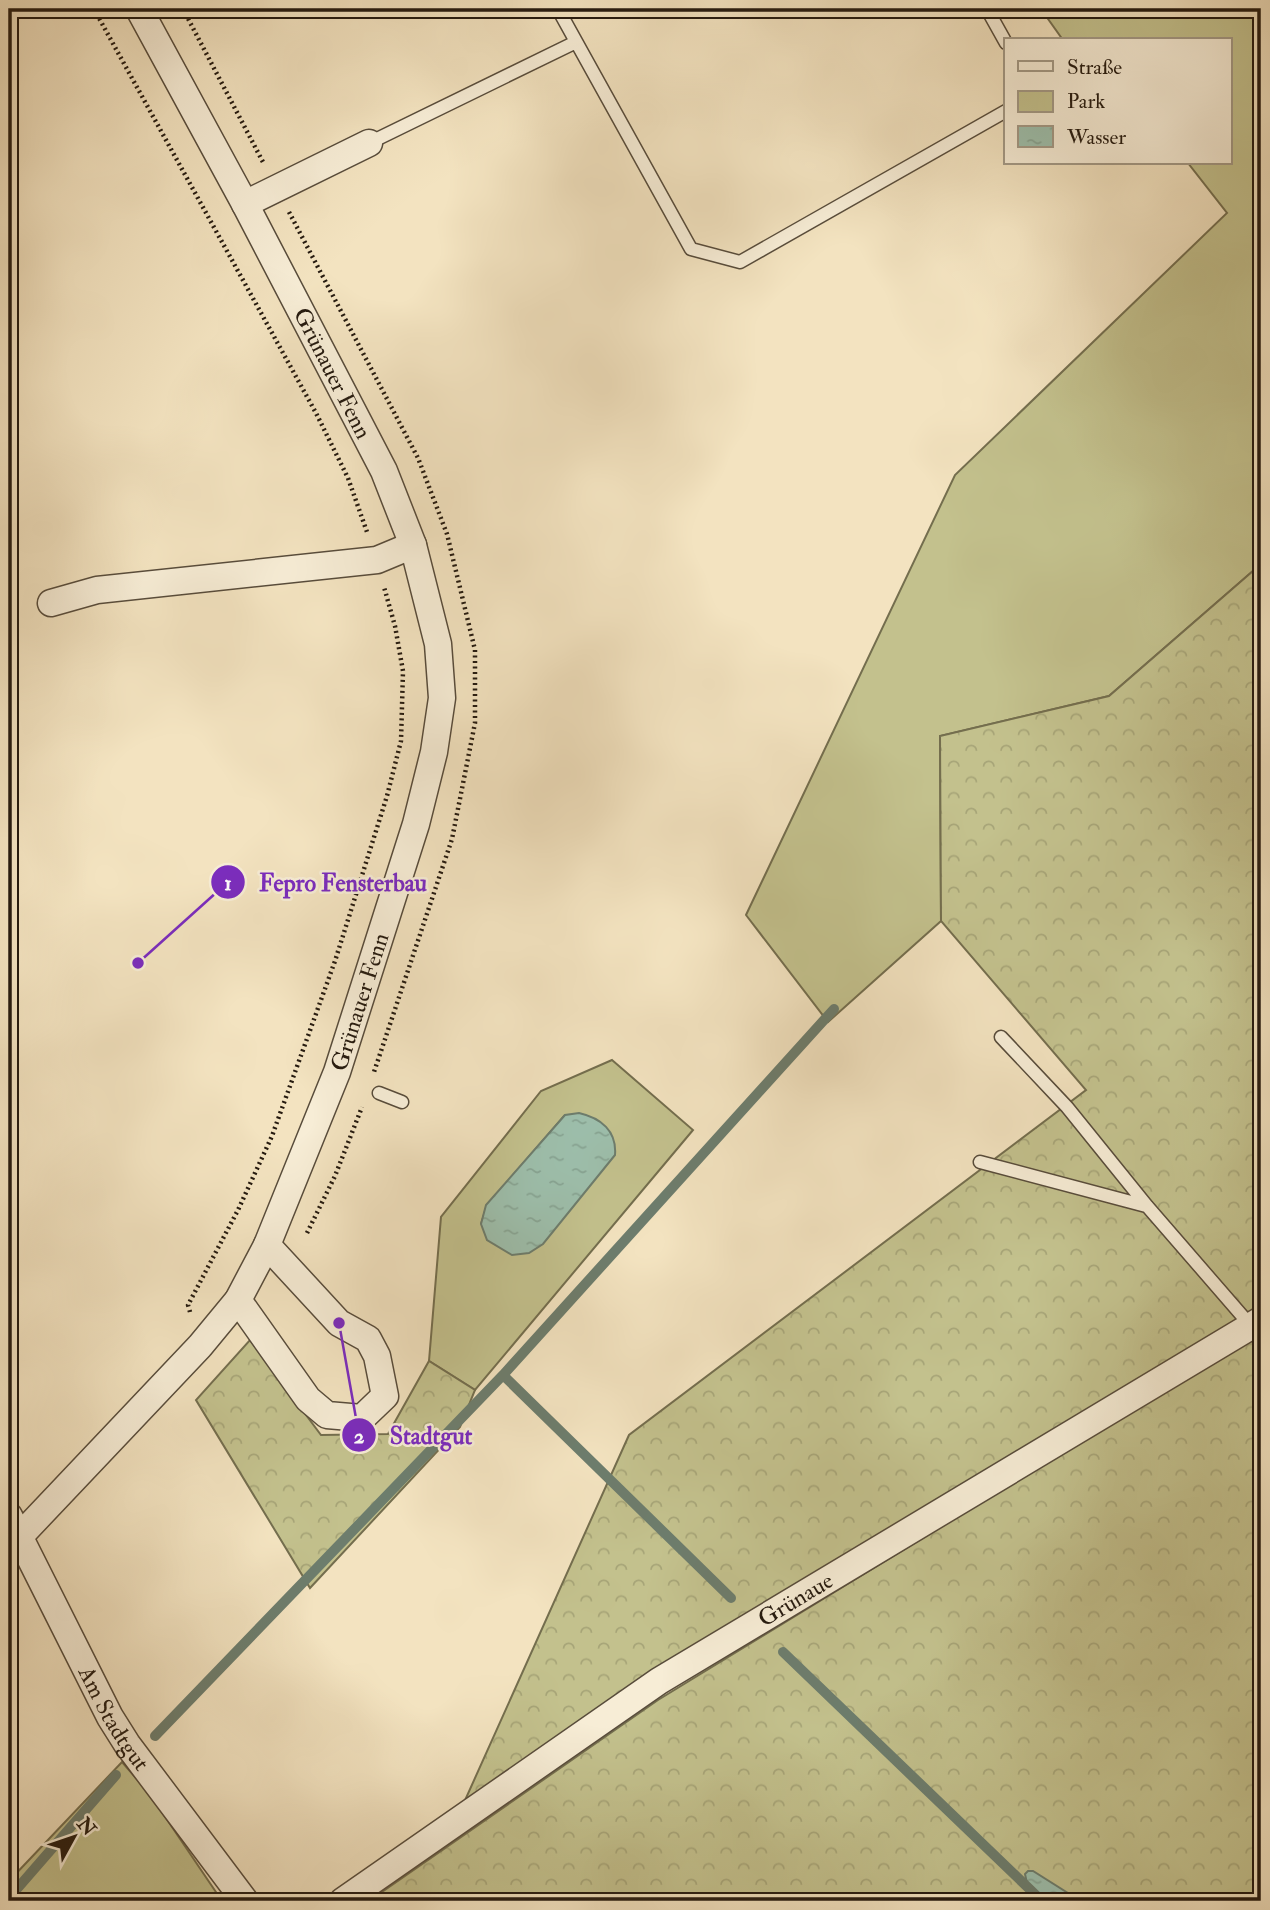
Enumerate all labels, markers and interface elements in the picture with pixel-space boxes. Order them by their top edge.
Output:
legend [1004,38,1232,164]
text: Straße [1067,54,1122,81]
text: Park [1067,88,1105,115]
text: Wasser [1066,124,1126,151]
street label: Grünauer Fenn [287,303,378,444]
callout: Fepro Fensterbau [211,860,441,905]
text: Fepro Fensterbau [259,868,428,899]
text: 1 [224,870,232,897]
street label: Grünauer Fenn [324,929,395,1075]
callout: Stadtgut [341,1413,487,1458]
text: Stadtgut [390,1421,473,1452]
text: 2 [354,1423,365,1450]
street label: Grünaue [753,1566,839,1633]
street label: Am Stadtgut [71,1660,156,1777]
north arrow [38,1801,108,1871]
text: N [71,1812,102,1842]

